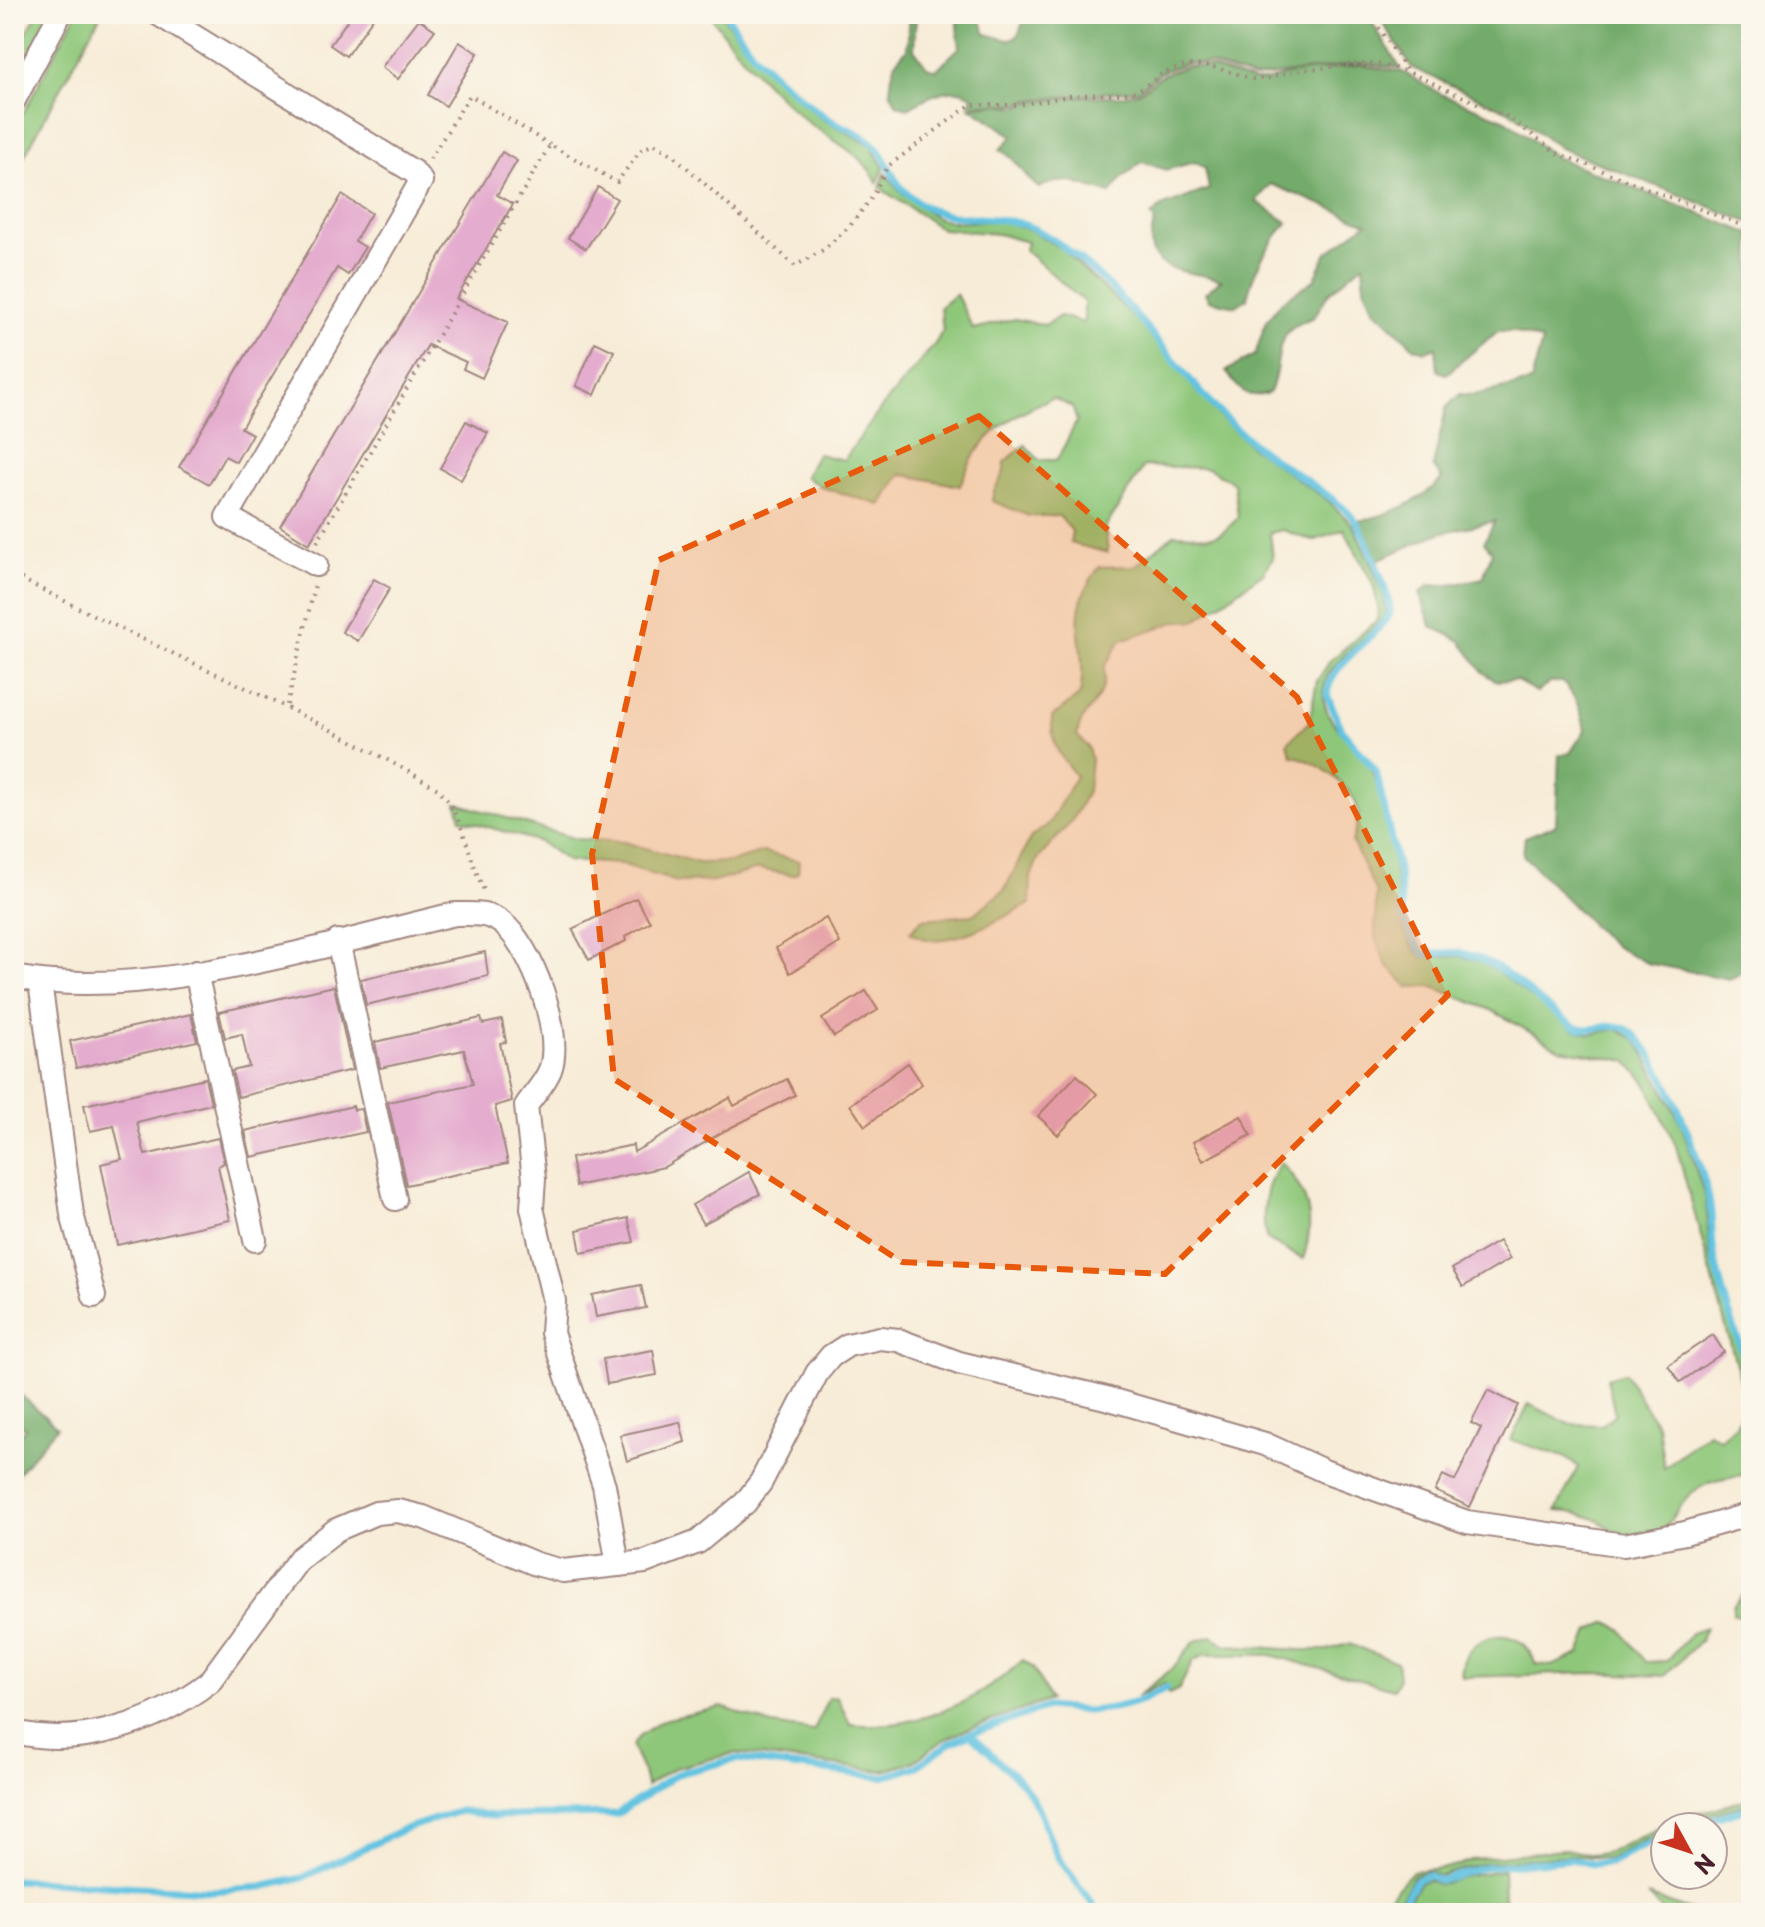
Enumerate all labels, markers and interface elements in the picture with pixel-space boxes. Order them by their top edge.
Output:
north arrow [1649,1811,1729,1891]
text: N [1687,1848,1724,1882]

